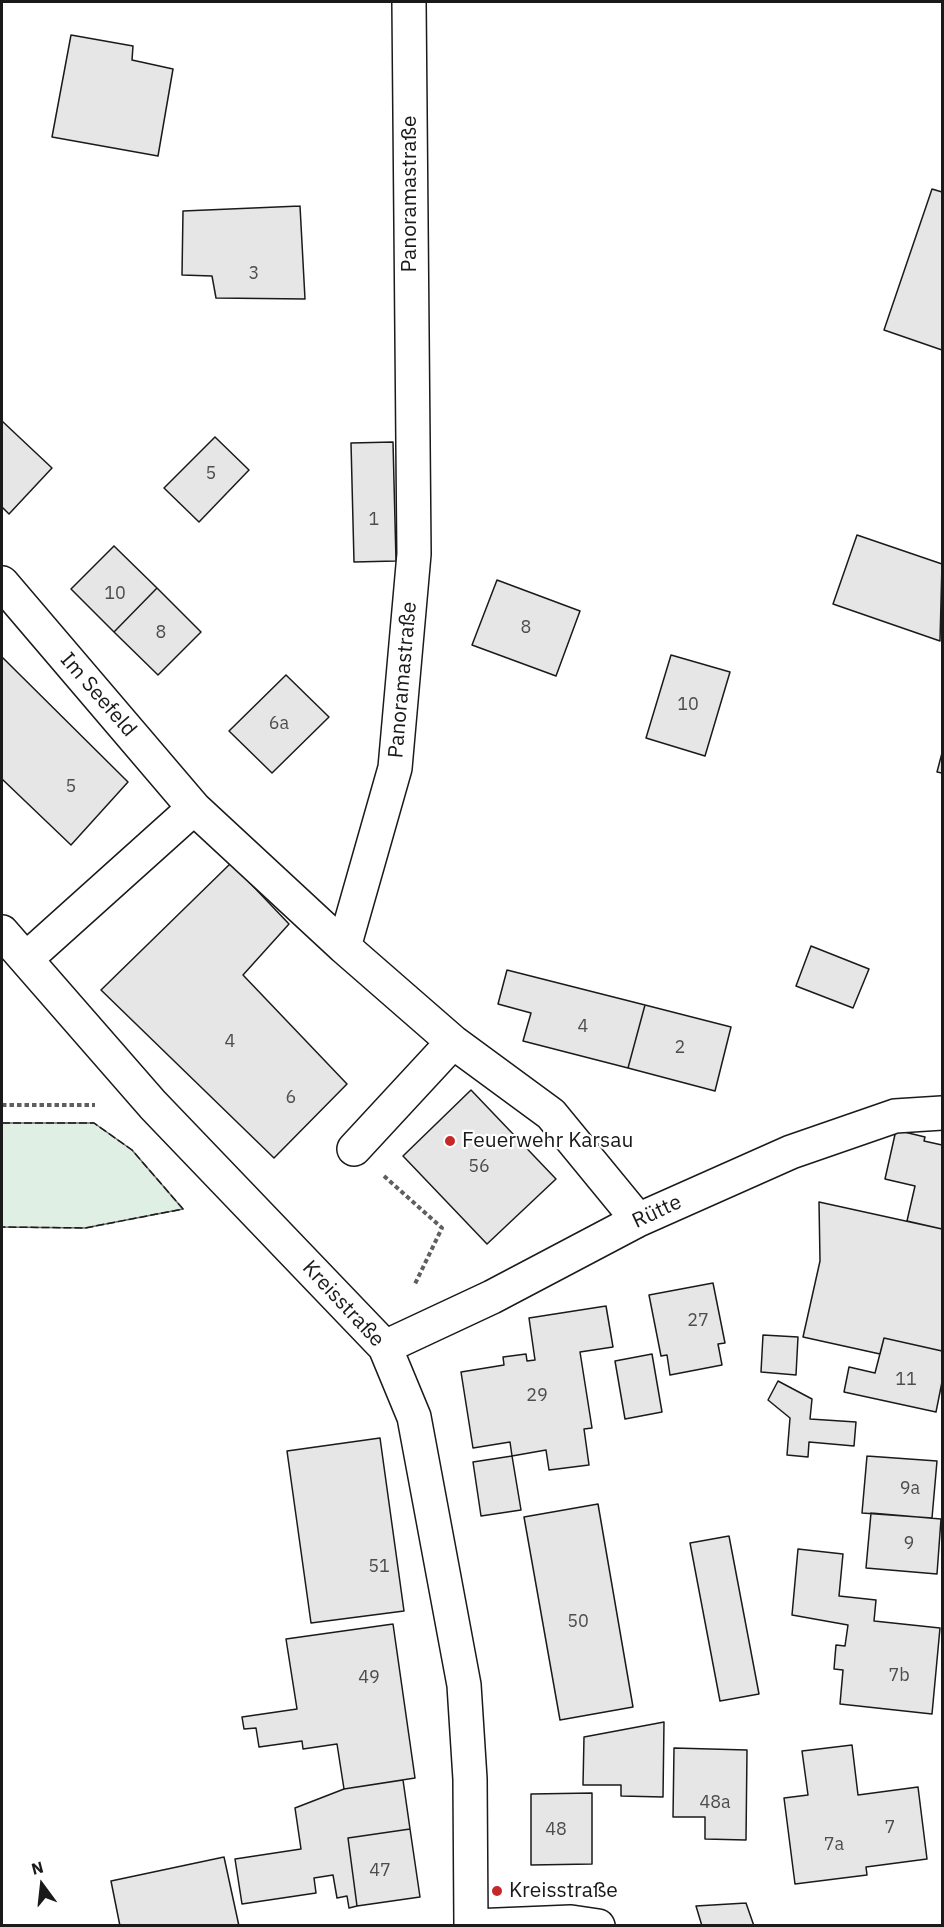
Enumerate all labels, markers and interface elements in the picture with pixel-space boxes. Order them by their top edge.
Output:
street label: Panoramastraße [397,115,423,273]
house number: 3 [249,263,259,285]
house number: 5 [206,463,216,485]
house number: 1 [369,509,379,531]
house number: 10 [104,583,126,605]
street label: Panoramastraße [384,601,422,759]
house number: 8 [521,617,531,639]
house number: 8 [156,622,166,644]
street label: Im Seefeld [55,648,141,742]
house number: 10 [677,694,699,716]
house number: 6a [269,713,289,735]
house number: 5 [66,776,76,798]
house number: 4 [578,1016,588,1038]
house number: 4 [225,1031,235,1053]
house number: 2 [675,1037,685,1059]
house number: 6 [286,1087,296,1109]
place label: Feuerwehr Karsau [462,1128,633,1154]
marker: Feuerwehr Karsau [443,1134,457,1148]
house number: 56 [468,1156,490,1178]
street label: Rütte [628,1190,686,1234]
street label: Kreisstraße [297,1256,389,1352]
house number: 27 [687,1310,709,1332]
house number: 11 [895,1369,917,1391]
house number: 29 [526,1385,548,1407]
house number: 9a [900,1478,920,1500]
house number: 9 [904,1533,914,1555]
house number: 51 [368,1556,390,1578]
house number: 50 [567,1611,589,1633]
house number: 7b [888,1665,910,1687]
house number: 49 [358,1667,380,1689]
house number: 48a [699,1792,731,1814]
house number: 7 [885,1817,895,1839]
house number: 48 [545,1819,567,1841]
house number: 7a [824,1834,844,1856]
north arrow [12,1855,72,1915]
text: N [29,1856,46,1879]
house number: 47 [369,1860,391,1882]
place label: Kreisstraße [509,1878,618,1904]
marker: Kreisstraße [490,1884,504,1898]

